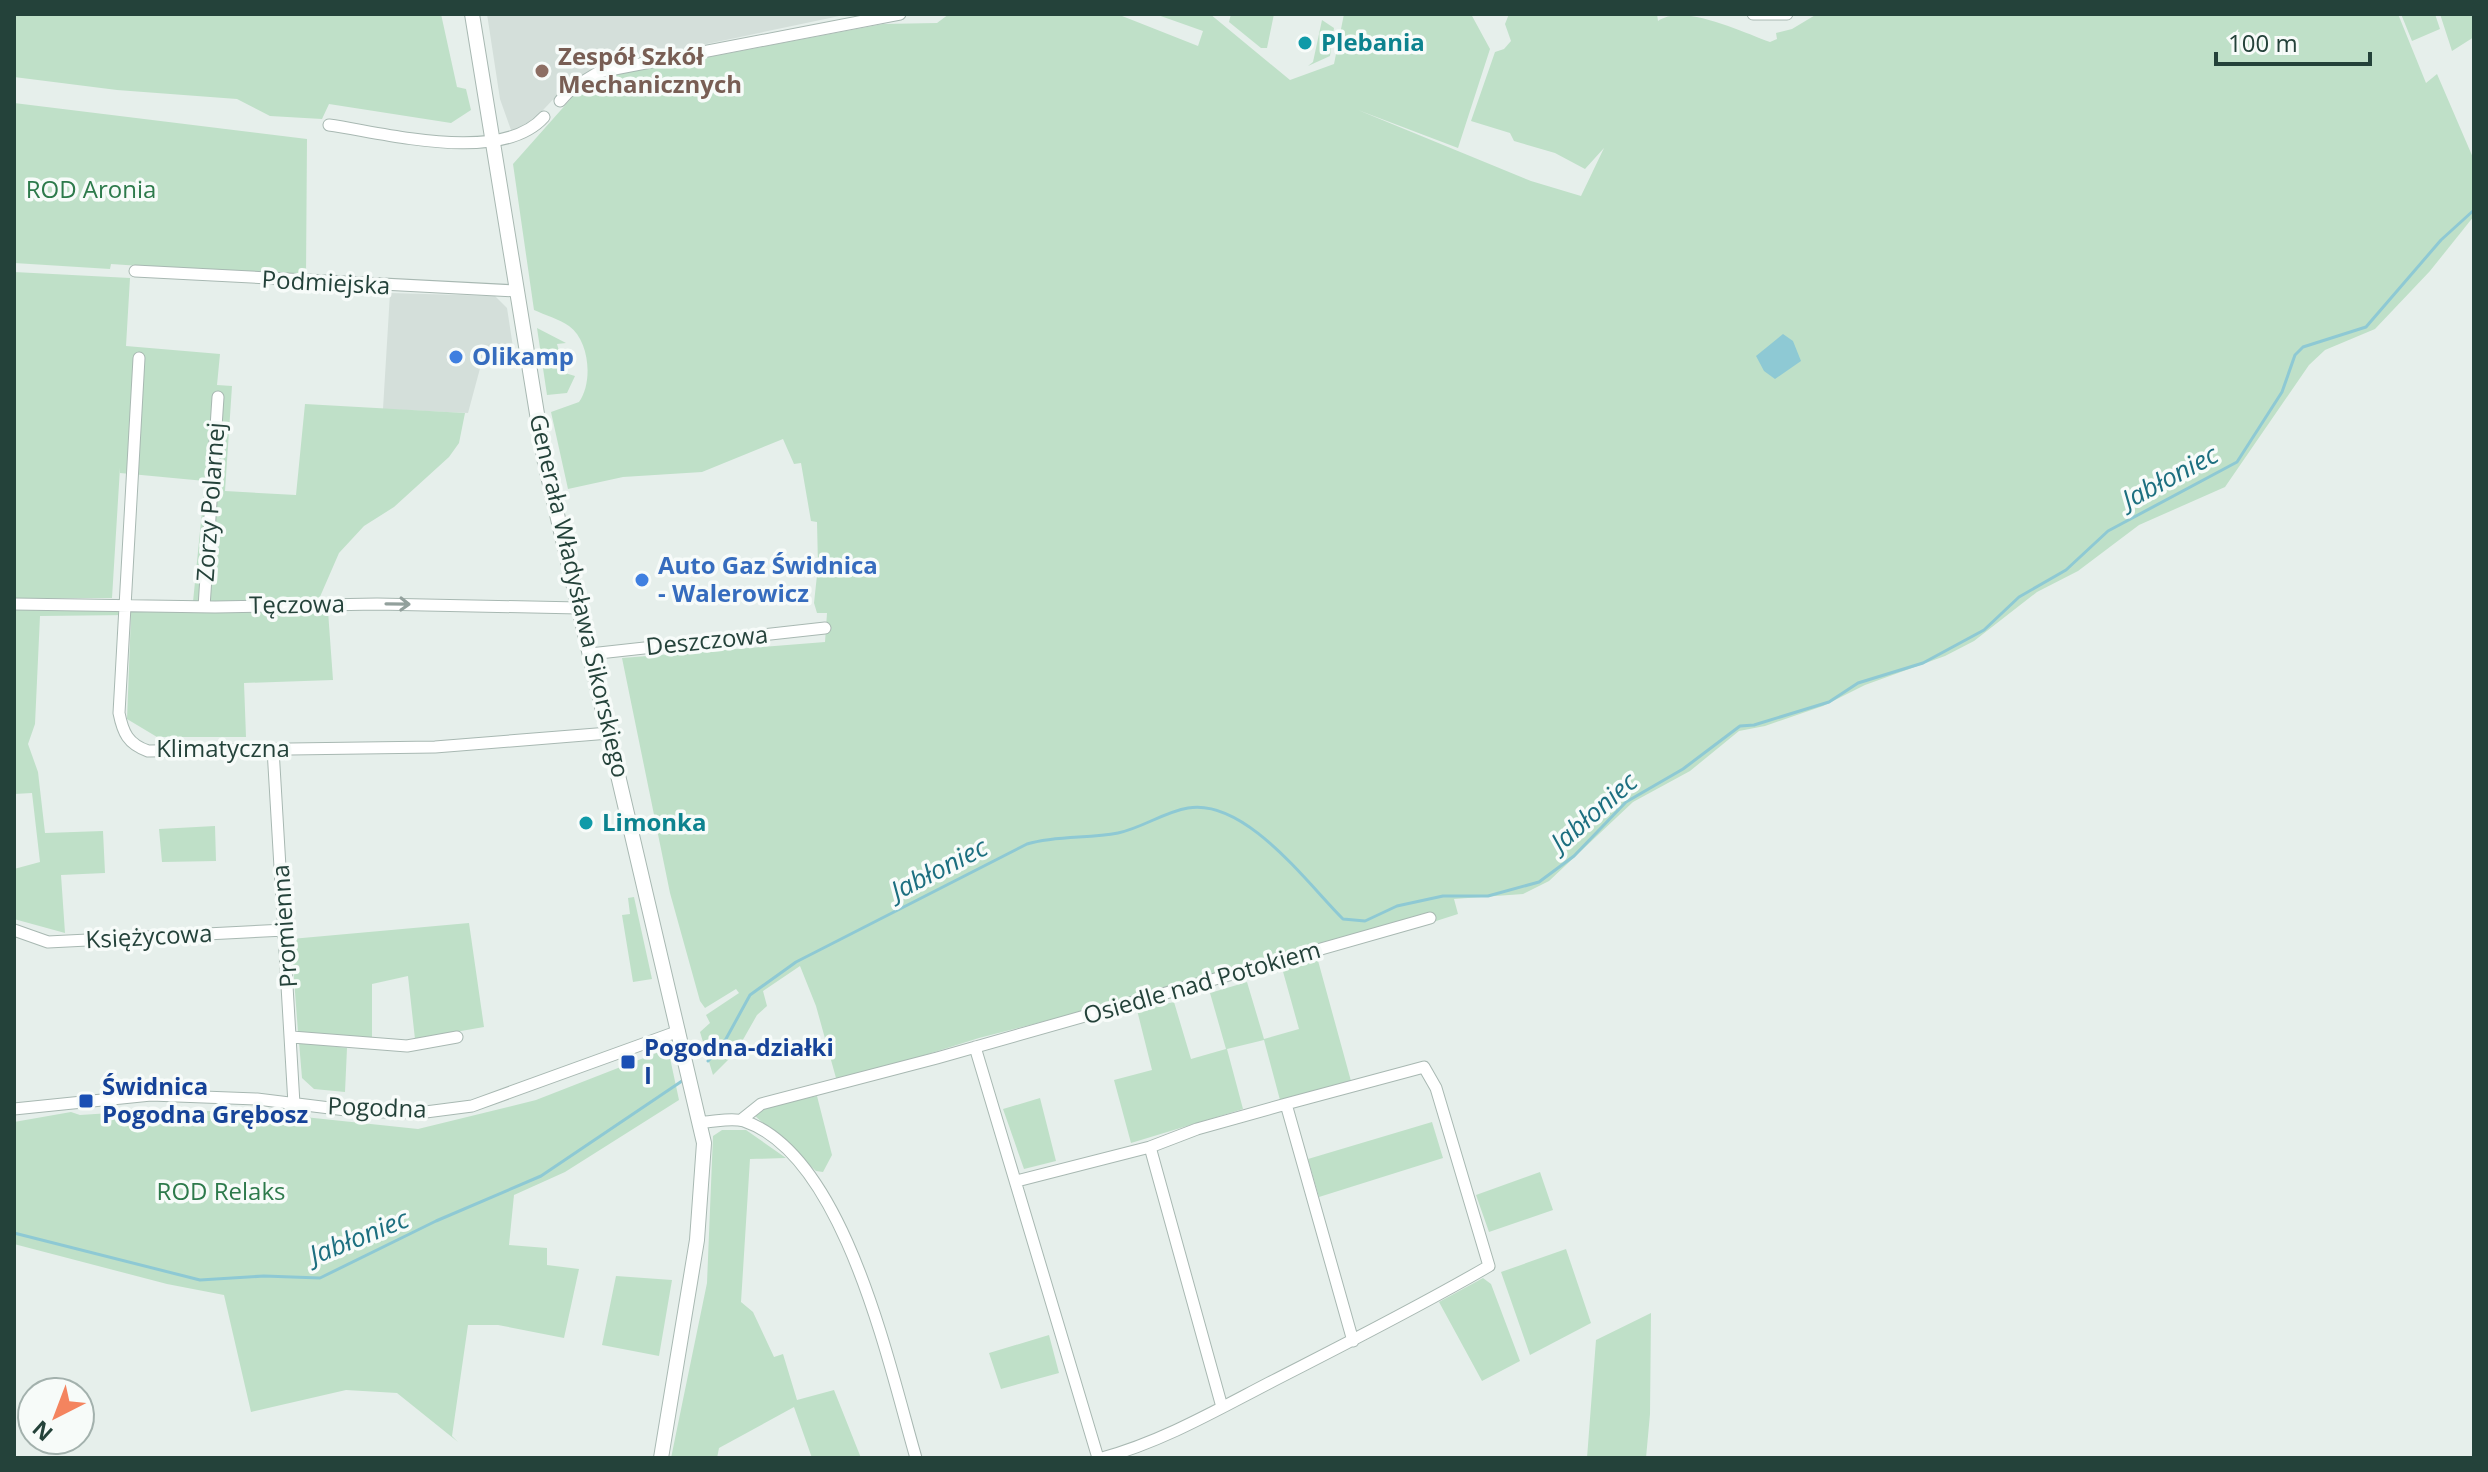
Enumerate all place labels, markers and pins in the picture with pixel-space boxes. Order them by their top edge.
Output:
place label: Plebania [1321,25,1425,58]
marker: Plebania [1296,34,1314,52]
place label: Zespół Szkół Mechanicznych [558,39,742,100]
marker: Zespół Szkół Mechanicznych [533,62,551,80]
place label: Olikamp [472,339,574,372]
marker: Olikamp [447,348,465,366]
place label: Auto Gaz Świdnica - Walerowicz [658,548,878,609]
marker: Auto Gaz Świdnica - Walerowicz [633,571,651,589]
place label: Limonka [602,805,706,838]
marker: Limonka [577,814,595,832]
place label: Pogodna-działki I [644,1030,834,1091]
marker: Pogodna-działki I [619,1053,637,1071]
place label: Świdnica Pogodna Grębosz [102,1069,308,1130]
marker: Świdnica Pogodna Grębosz [77,1092,95,1110]

